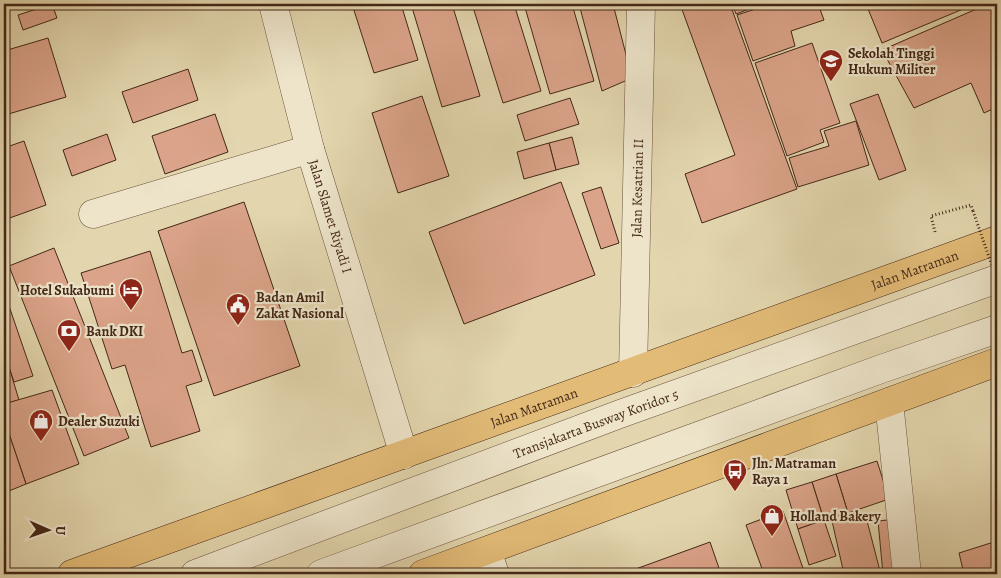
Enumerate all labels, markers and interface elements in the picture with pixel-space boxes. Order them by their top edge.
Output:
place label: Sekolah Tinggi Hukum Militer [848,44,936,79]
school or university icon: Sekolah Tinggi Hukum Militer [818,48,844,82]
street label: Jalan Kesatrian II [627,138,648,238]
street label: Jalan Slamet Riyadi I [304,157,357,276]
street label: Jalan Matraman [869,246,962,295]
hotel icon: Hotel Sukabumi [118,277,144,311]
place label: Hotel Sukabumi [20,281,114,300]
place label: Badan Amil Zakat Nasional [256,288,344,323]
public building icon: Badan Amil Zakat Nasional [225,292,251,326]
bank icon: Bank DKI [56,318,82,352]
place label: Bank DKI [86,322,143,341]
street label: Jalan Matraman [488,383,581,432]
street label: Transjakarta Busway Koridor 5 [511,385,681,463]
shop icon: Dealer Suzuki [28,408,54,442]
place label: Dealer Suzuki [58,412,140,431]
place label: Jln. Matraman Raya 1 [752,454,836,489]
bus stop icon: Jln. Matraman Raya 1 [722,458,748,492]
shop icon: Holland Bakery [759,503,785,537]
north arrow [22,506,72,556]
place label: Holland Bakery [790,507,881,526]
text: U [51,526,70,535]

